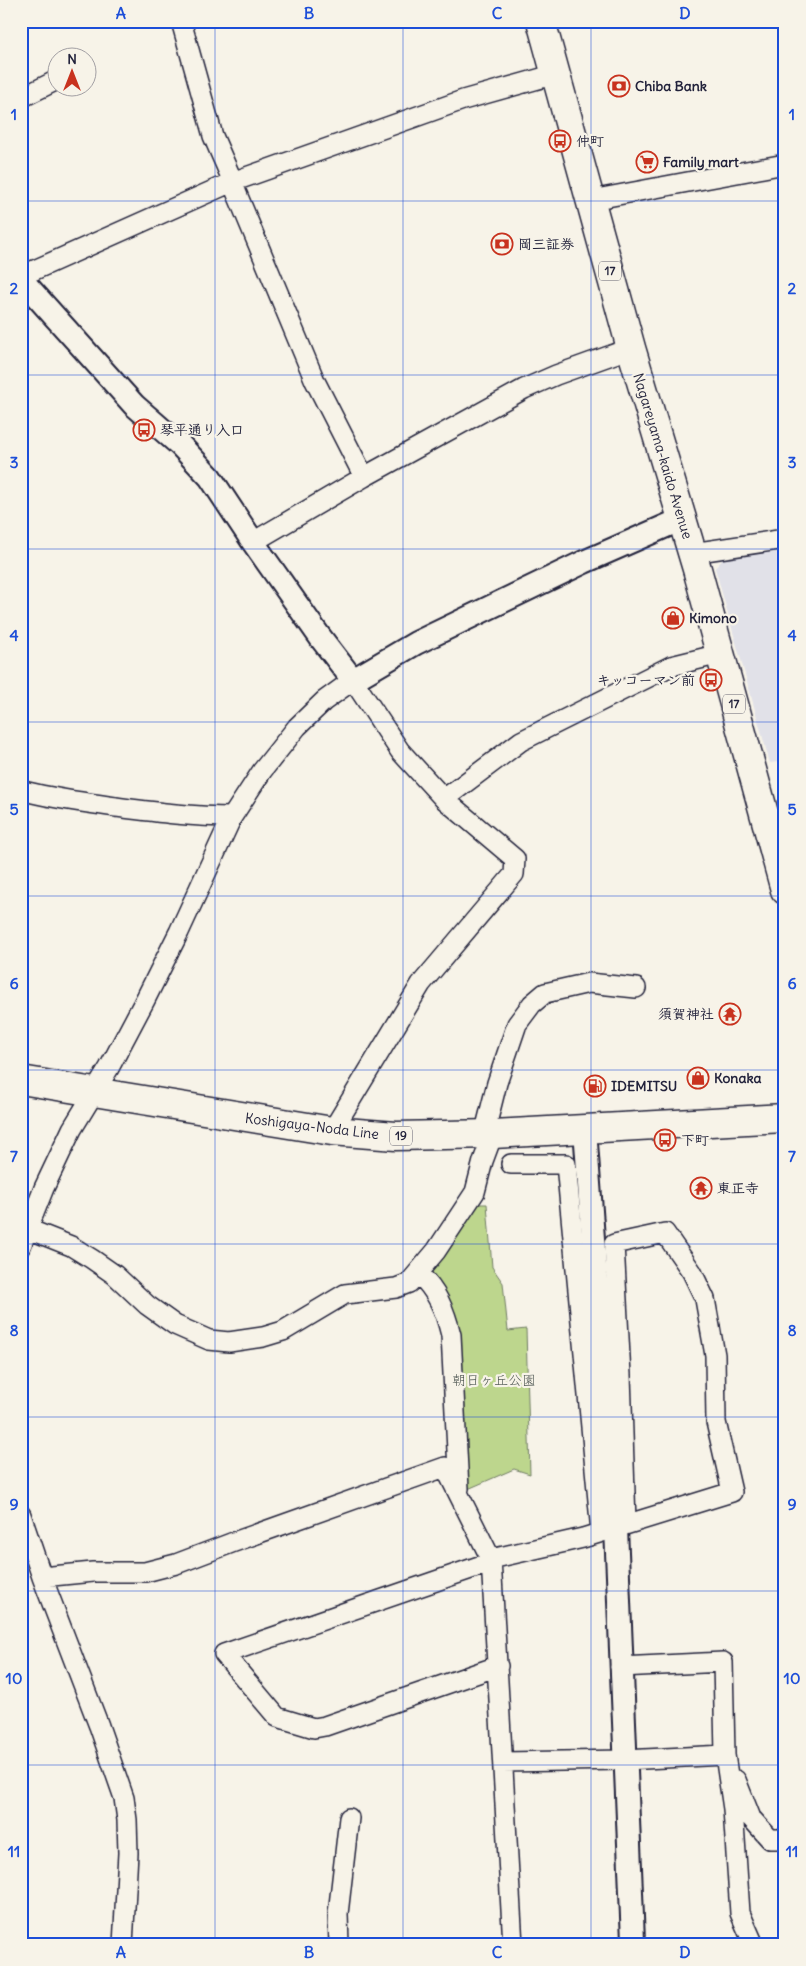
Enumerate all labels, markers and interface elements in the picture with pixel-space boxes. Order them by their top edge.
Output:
text: A [116,3,126,23]
text: B [304,3,315,23]
text: C [492,3,503,23]
text: D [679,3,691,23]
north arrow [48,48,98,98]
text: N [67,50,77,68]
bank icon: Chiba Bank [607,74,631,98]
place label: Chiba Bank [635,77,707,95]
text: 1 [11,104,17,124]
text: 1 [789,104,795,124]
bus stop icon: 仲町 [548,129,572,153]
place label: 仲町 [576,132,604,150]
supermarket icon: Family mart [635,150,659,174]
place label: Family mart [663,153,739,171]
bank icon: 岡三証券 [490,232,514,256]
place label: 岡三証券 [518,235,574,253]
road number: 17 [599,262,621,280]
text: 2 [10,278,19,298]
text: 2 [788,278,797,298]
street label: Nagareyama-kaido Avenue [629,371,697,541]
bus stop icon: 琴平通り入口 [132,418,156,442]
place label: 琴平通り入口 [160,421,244,439]
text: 3 [9,452,19,472]
text: 3 [787,452,797,472]
shop icon: Kimono [661,606,685,630]
place label: Kimono [689,609,737,627]
text: 4 [9,625,19,645]
text: 4 [787,625,797,645]
bus stop icon: キッコーマン前 [699,668,723,692]
place label: キッコーマン前 [596,671,695,689]
road number: 17 [723,694,745,714]
text: 5 [9,799,19,819]
text: 5 [787,799,797,819]
text: 6 [9,973,19,993]
text: 6 [787,973,797,993]
temple icon: 須賀神社 [718,1002,742,1026]
place label: 須賀神社 [658,1005,714,1023]
shop icon: Konaka [686,1066,710,1090]
place label: Konaka [714,1069,762,1087]
fuel station icon: IDEMITSU [583,1074,607,1098]
place label: IDEMITSU [611,1077,677,1095]
street label: Koshigaya-Noda Line [244,1109,380,1143]
road number: 19 [390,1126,412,1146]
bus stop icon: 下町 [653,1128,677,1152]
place label: 下町 [681,1131,709,1149]
text: 7 [10,1146,18,1166]
text: 7 [788,1146,796,1166]
temple icon: 東正寺 [689,1176,713,1200]
place label: 東正寺 [717,1179,759,1197]
text: 8 [9,1320,19,1340]
text: 8 [787,1320,797,1340]
park label: 朝日ヶ丘公園 [452,1371,536,1389]
text: 9 [9,1494,19,1514]
text: 9 [787,1494,797,1514]
text: 10 [6,1668,22,1688]
text: 10 [784,1668,800,1688]
text: 11 [8,1841,20,1861]
text: 11 [786,1841,798,1861]
text: A [116,1942,126,1962]
text: B [304,1942,315,1962]
text: C [492,1942,503,1962]
text: D [679,1942,691,1962]

